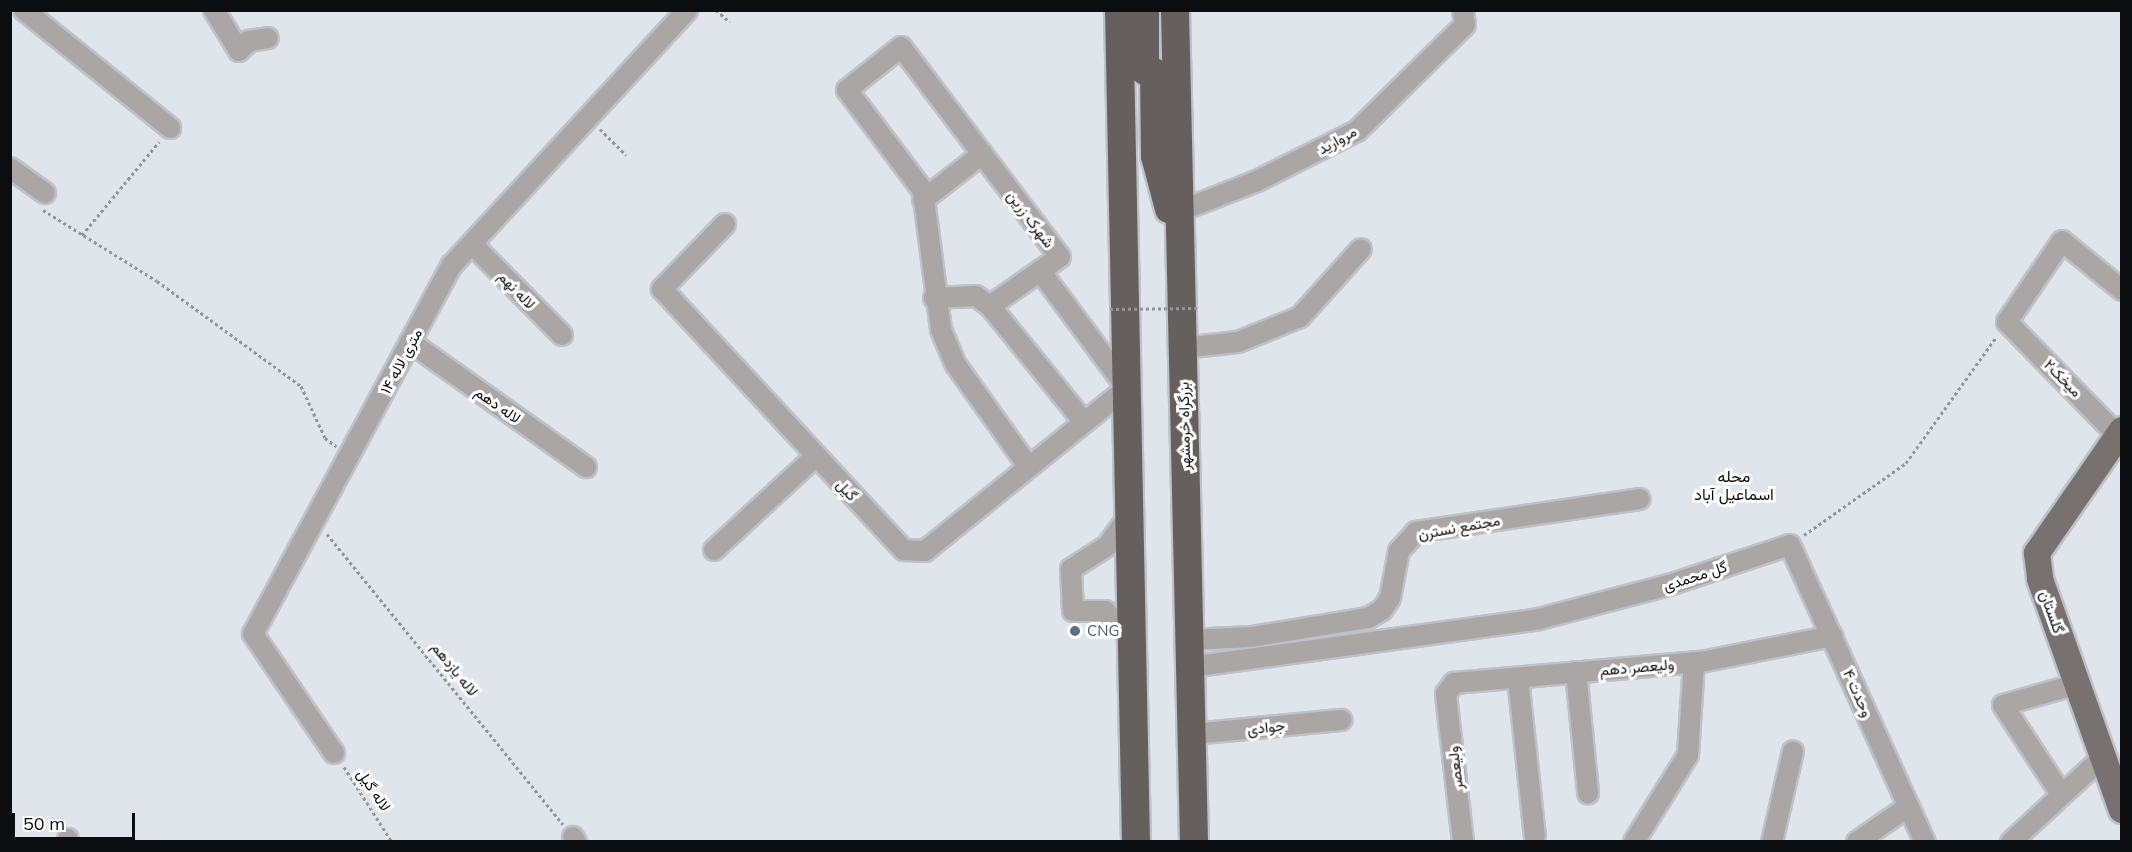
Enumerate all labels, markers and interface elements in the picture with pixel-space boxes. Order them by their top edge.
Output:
street label: مروارید [1314,122,1360,158]
street label: شهرک زرین [1004,187,1058,251]
street label: لاله نهم [495,267,539,313]
street label: ۱۴ متری لاله [376,325,426,397]
street label: میخک۲ [2040,355,2086,401]
street label: بزرگراه خرمشهر [1174,382,1194,470]
street label: لاله دهم [472,383,524,427]
district label: محله اسماعیل آباد [1694,466,1774,504]
street label: گیل [833,476,861,504]
street label: مجتمع نسترن [1417,511,1501,543]
street label: گل محمدی [1661,557,1729,595]
street label: گلستان [2036,588,2068,636]
place label: CNG [1087,622,1119,640]
marker: CNG [1068,624,1082,638]
street label: لاله یازدهم [428,638,482,700]
street label: ولیعصر دهم [1599,655,1675,679]
street label: وحدت ۴ [1840,666,1876,720]
street label: جوادی [1246,716,1286,738]
street label: ولیعصر [1443,745,1467,791]
street label: لاله گیل [353,765,395,815]
scale bar [15,801,138,839]
text: 50 m [23,812,65,835]

